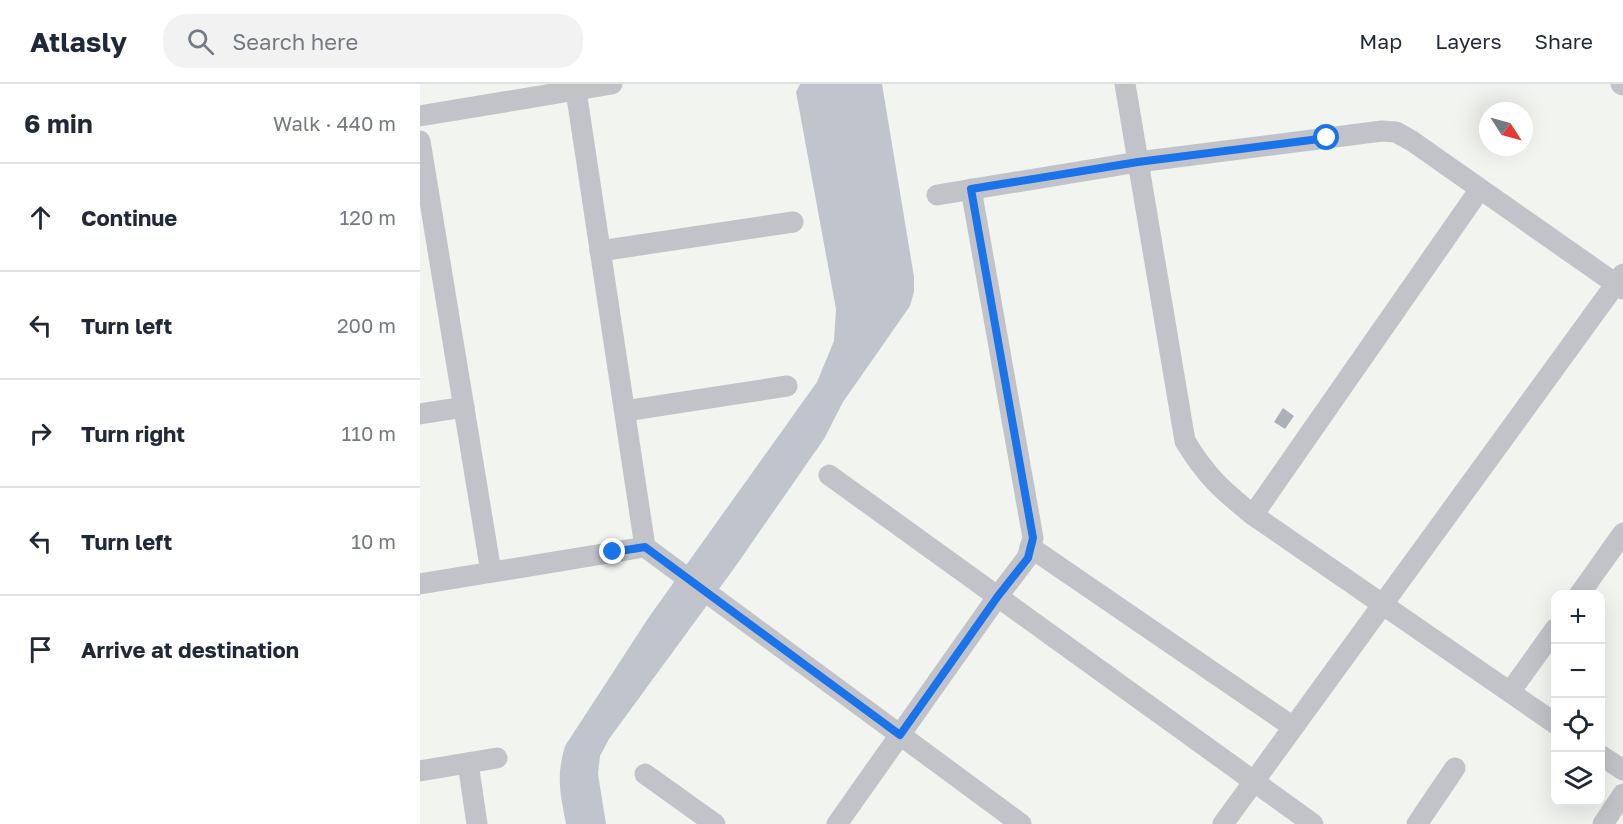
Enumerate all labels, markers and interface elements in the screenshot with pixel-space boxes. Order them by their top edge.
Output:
search box [163,14,583,68]
text: Atlasly [30,25,127,58]
icon: search [184,25,217,58]
text: Search here [232,28,358,55]
text: Map [1359,28,1402,54]
text: Layers [1435,28,1502,54]
text: Share [1535,28,1593,54]
north arrow [1479,102,1533,156]
text: 6 min [24,108,93,139]
text: Walk · 440 m [273,111,396,135]
route start [1313,124,1339,150]
icon: ahead [24,201,57,234]
text: Continue [81,204,177,231]
text: 120 m [340,205,396,229]
icon: left [24,309,57,342]
text: Turn left [81,312,172,339]
text: 200 m [337,313,396,337]
icon: right [24,417,57,450]
text: Turn right [81,420,185,447]
text: 110 m [342,421,396,445]
icon: left [24,525,57,558]
text: Turn left [81,528,172,555]
text: 10 m [351,529,396,553]
route end [599,538,625,564]
map controls [1551,590,1605,806]
button: + [1551,590,1605,644]
icon: arrive [24,633,57,666]
text: Arrive at destination [81,636,299,663]
button: − [1551,644,1605,698]
button: locate [1551,698,1605,752]
button: layers [1551,752,1605,806]

